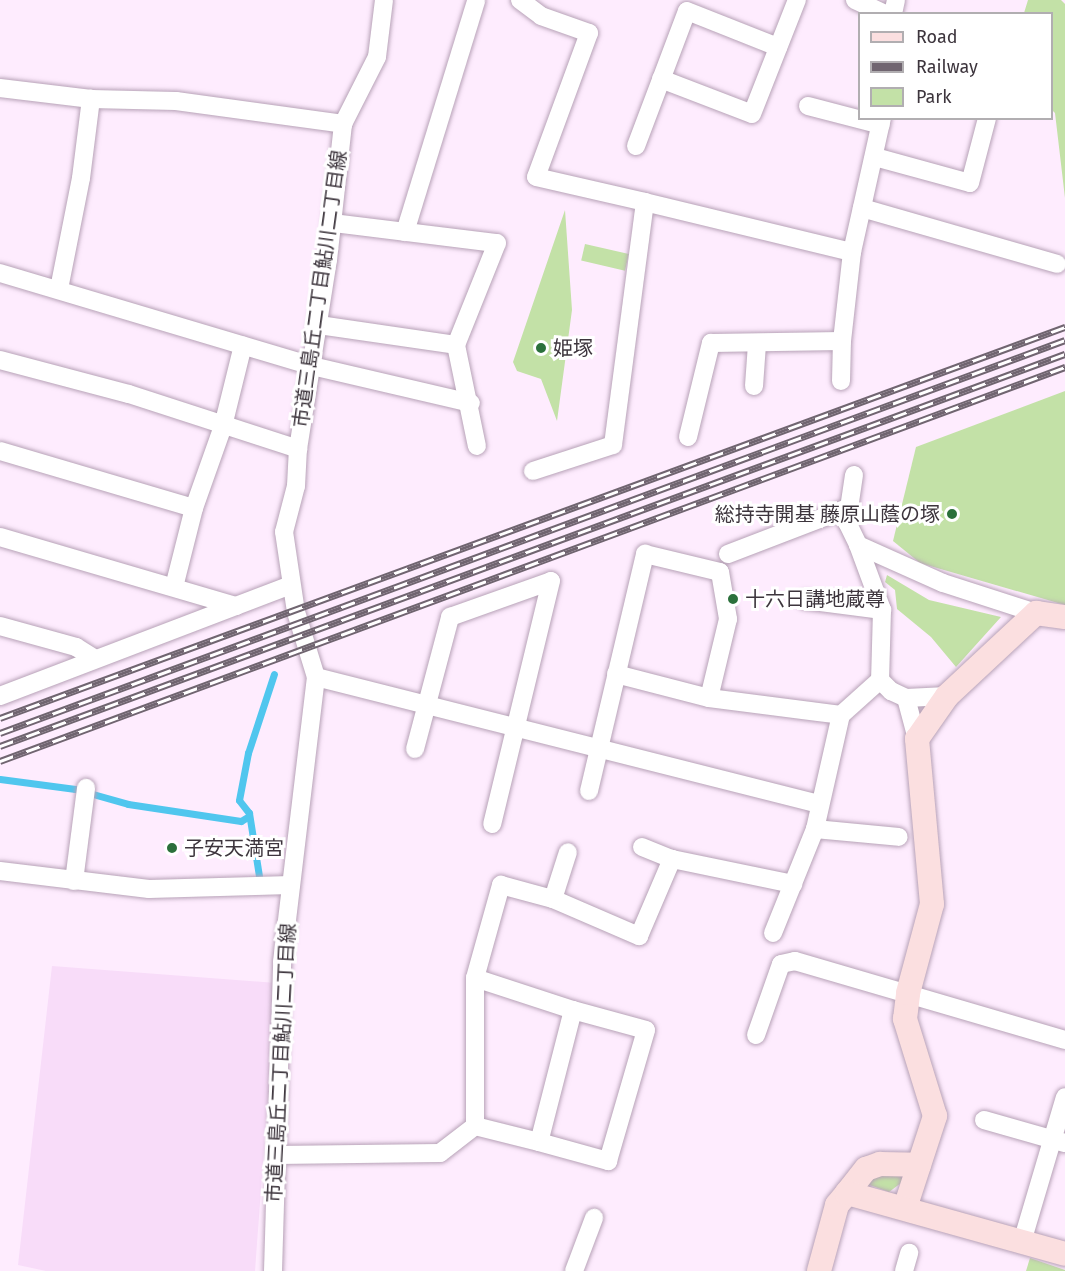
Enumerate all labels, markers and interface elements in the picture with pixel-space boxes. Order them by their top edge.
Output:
legend [858,12,1053,120]
text: Road [916,26,958,48]
text: Railway [916,56,978,78]
text: Park [916,86,951,108]
street label: 市道三島丘二丁目鮎川二丁目線 [289,149,351,429]
place label: 姫塚 [553,336,593,360]
marker: 姫塚 [534,341,548,355]
place label: 総持寺開基 藤原山蔭の塚 [715,502,940,526]
marker: 総持寺開基 藤原山蔭の塚 [945,507,959,521]
place label: 十六日講地蔵尊 [745,587,885,611]
marker: 十六日講地蔵尊 [726,592,740,606]
place label: 子安天満宮 [184,836,284,860]
marker: 子安天満宮 [165,841,179,855]
street label: 市道三島丘二丁目鮎川二丁目線 [262,923,300,1203]

